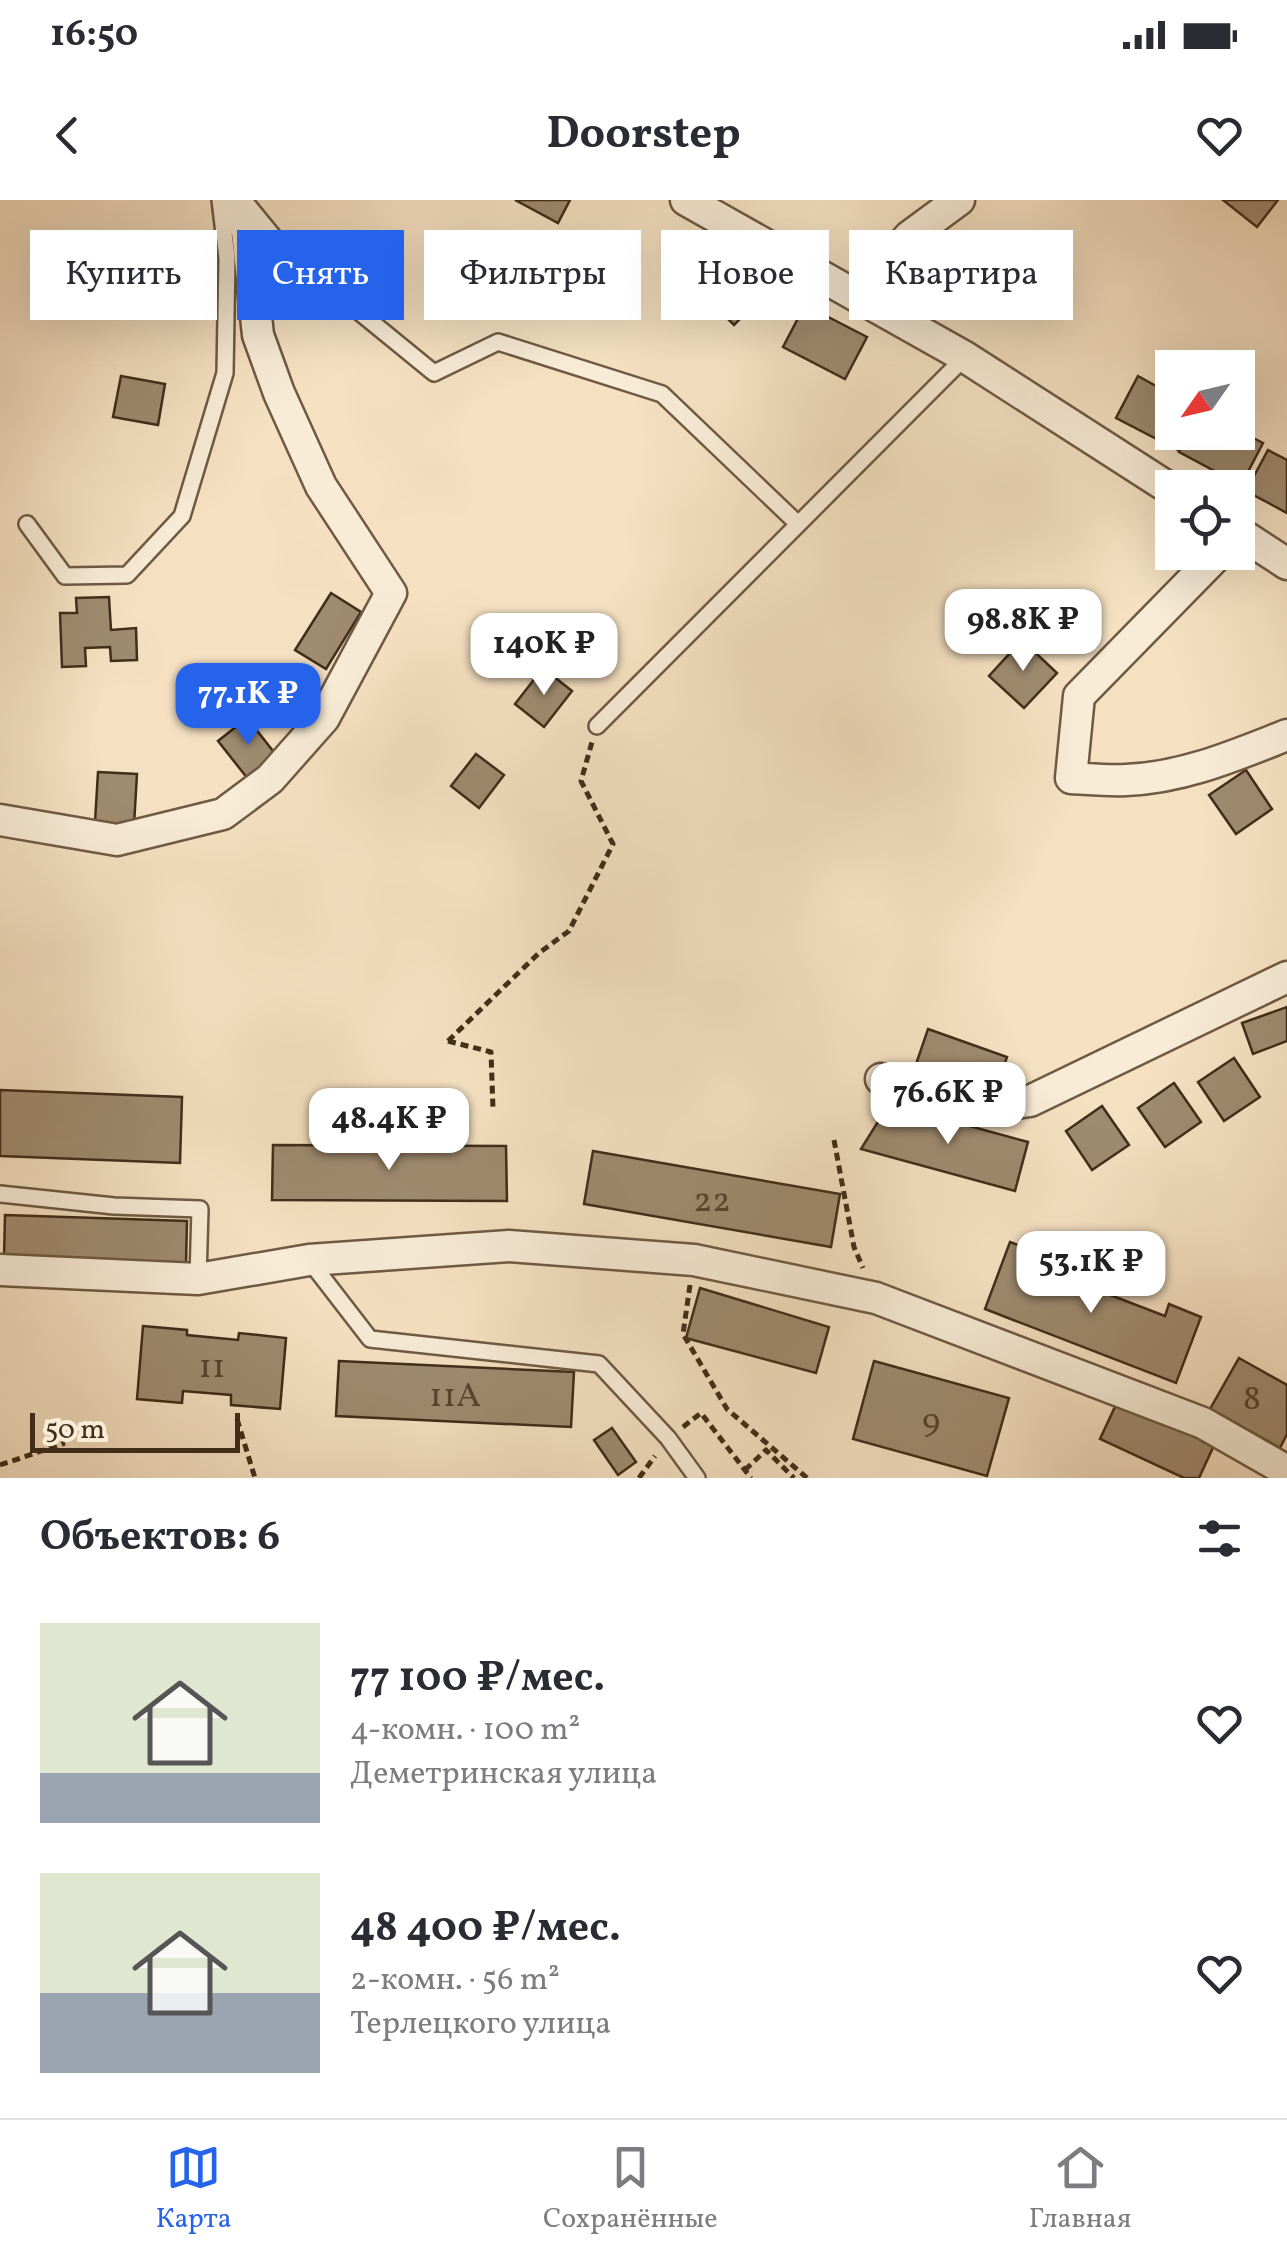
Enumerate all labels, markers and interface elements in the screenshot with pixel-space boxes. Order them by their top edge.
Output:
text: 16:50 [50,9,138,62]
text: Doorstep [546,104,741,167]
icon: back [40,108,95,163]
icon: heart [1192,108,1247,163]
chip: Купить [30,230,217,320]
chip: Снять [237,230,404,320]
chip: Фильтры [424,230,641,320]
chip: Новое [661,230,829,320]
chip: Квартира [849,230,1073,320]
north arrow [1155,350,1255,450]
map controls [1155,350,1255,570]
button: locate [1155,470,1255,570]
pin: 98.8K ₽ [931,589,1115,674]
text: 98.8K ₽ [967,599,1079,643]
pin: 140K ₽ [463,613,625,698]
text: 140K ₽ [493,623,595,667]
pin: 77.1K ₽ [156,663,340,748]
text: 77.1K ₽ [198,673,298,717]
pin: 76.6K ₽ [856,1062,1040,1147]
text: 76.6K ₽ [893,1072,1003,1116]
pin: 48.4K ₽ [297,1088,481,1173]
text: 48.4K ₽ [331,1098,447,1142]
house number: 22 [693,1178,731,1226]
pin: 53.1K ₽ [999,1231,1183,1316]
text: 53.1K ₽ [1038,1241,1144,1285]
house number: 11 [198,1344,226,1392]
house number: 11А [429,1373,481,1421]
house number: 8 [1243,1376,1261,1424]
house number: 9 [922,1398,940,1446]
scale bar [30,1408,240,1452]
text: 50 m [45,1411,105,1450]
text: Объектов: 6 [40,1509,280,1568]
icon: filters [1192,1511,1247,1566]
text: 77 100 ₽/мес. [350,1650,605,1709]
icon: home [120,1663,240,1783]
icon: heart [1192,1696,1247,1751]
text: 4-комн. · 100 m² [350,1709,580,1753]
text: Деметринская улица [350,1753,657,1797]
text: 48 400 ₽/мес. [350,1900,621,1959]
icon: home [120,1913,240,2033]
icon: heart [1192,1946,1247,2001]
text: 2-комн. · 56 m² [350,1959,560,2003]
text: Терлецкого улица [350,2003,611,2047]
tab: Карта [156,2140,232,2239]
tab: Сохранённые [543,2140,718,2239]
tab: Главная [1029,2140,1131,2239]

